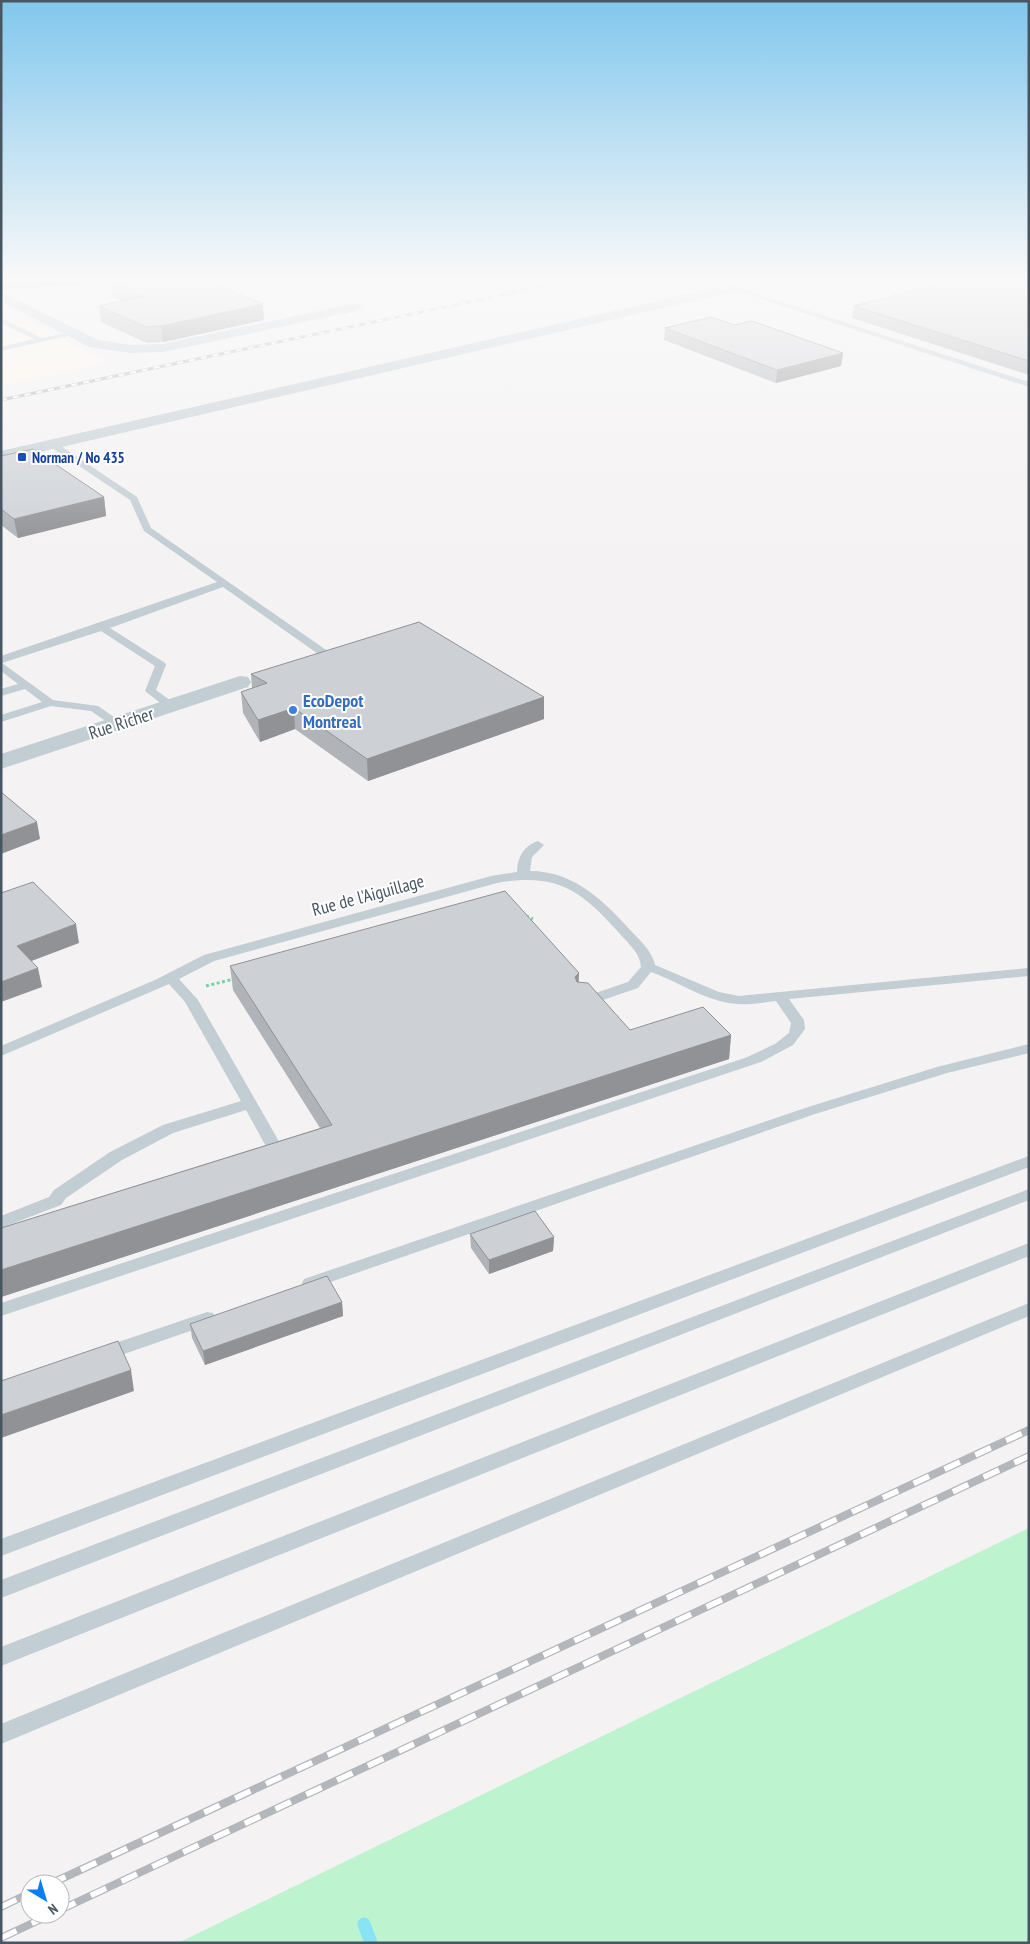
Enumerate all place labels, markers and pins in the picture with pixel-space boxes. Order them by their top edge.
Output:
place label: Norman / No 435 [32,448,125,467]
marker: Norman / No 435 [16,451,28,463]
place label: EcoDepot Montreal [303,689,364,733]
marker: EcoDepot Montreal [287,704,299,716]

